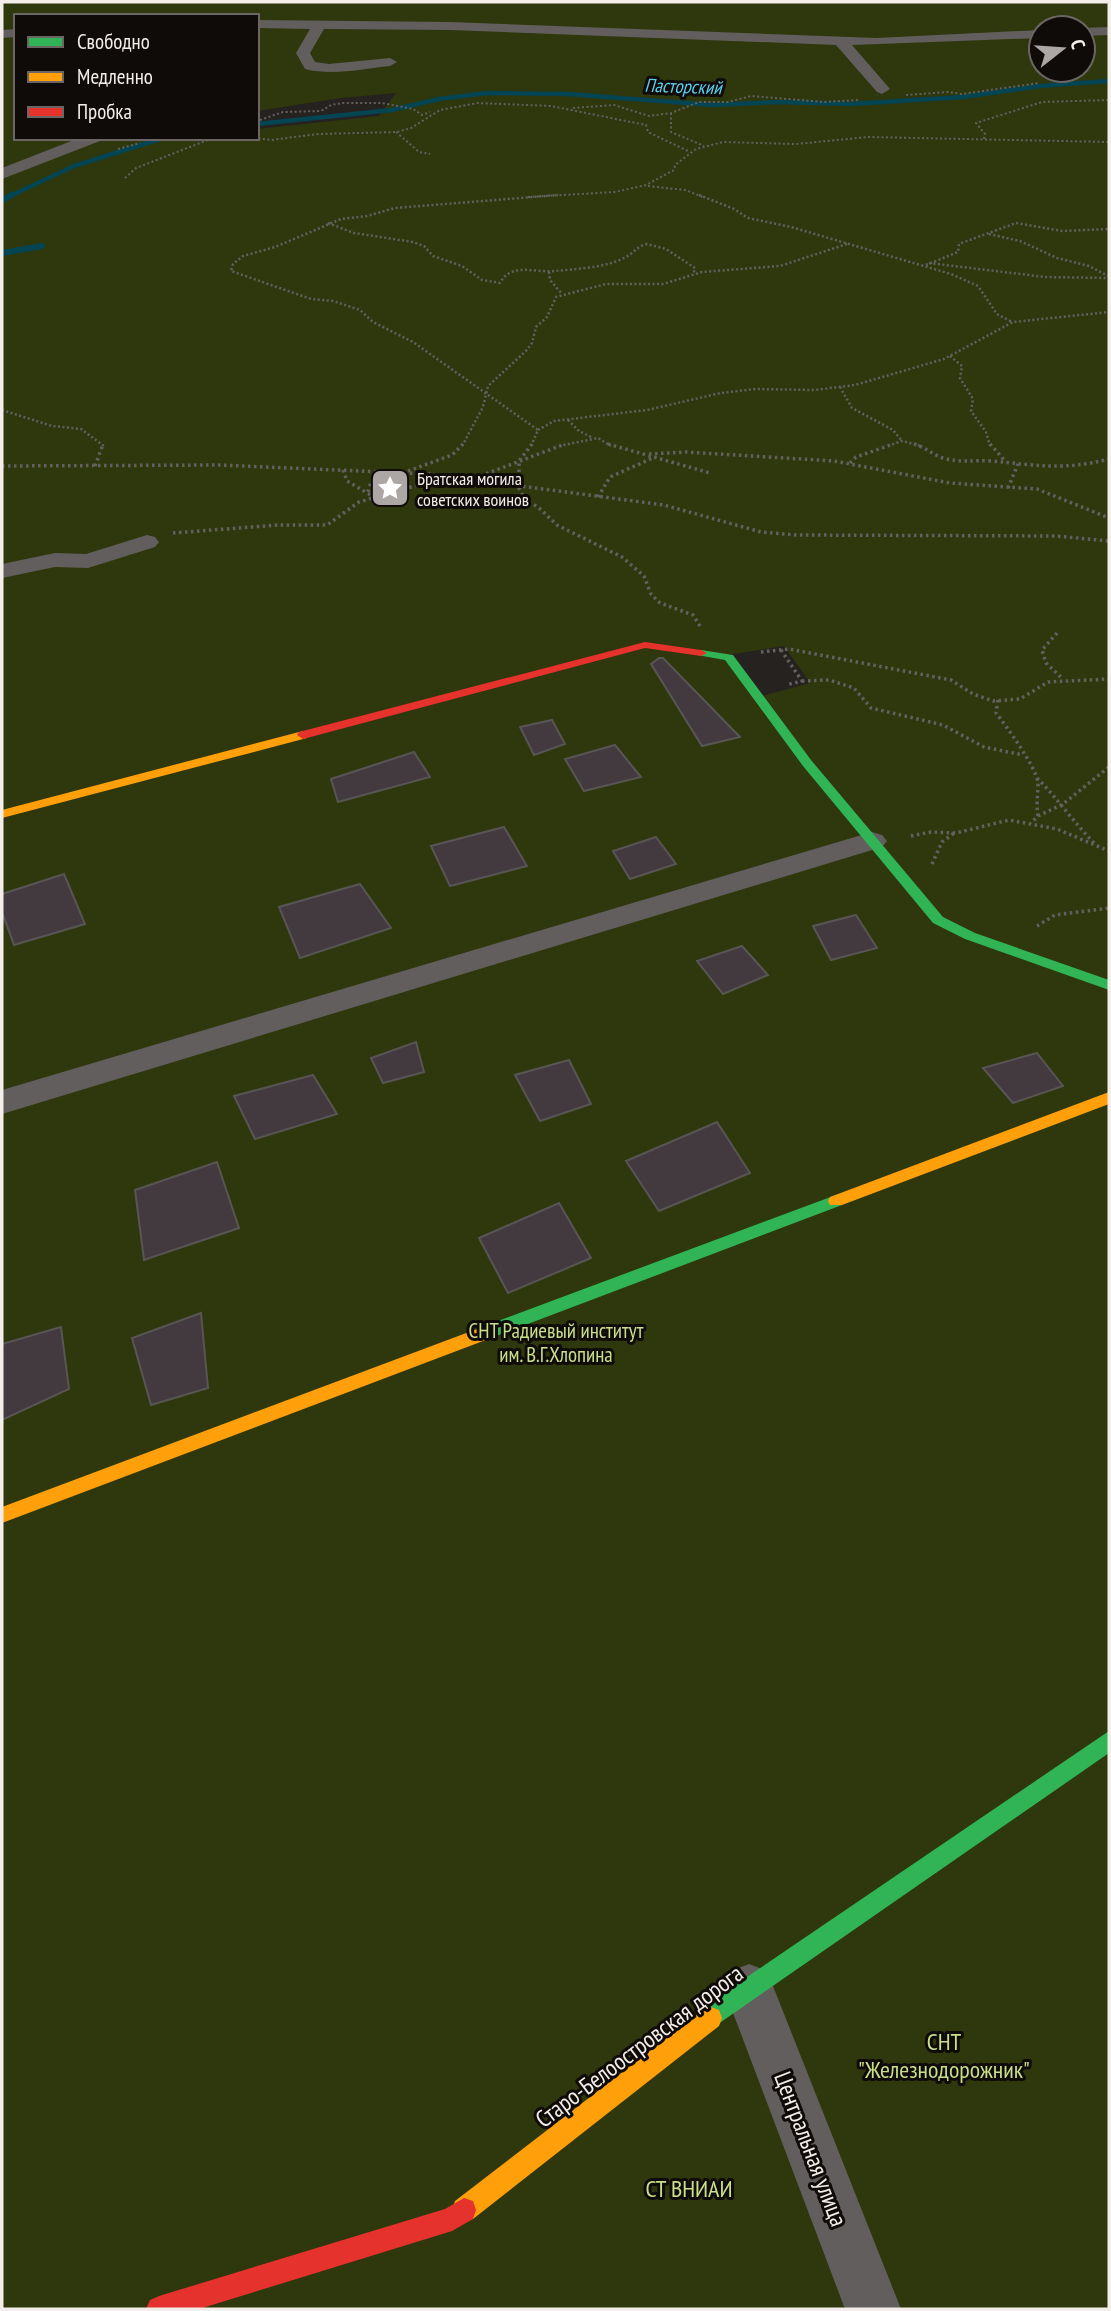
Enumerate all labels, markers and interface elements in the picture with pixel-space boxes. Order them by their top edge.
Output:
legend [14,14,259,140]
north arrow [1027,14,1097,84]
text: Свободно [77,28,150,55]
text: С [1066,36,1091,52]
text: Медленно [77,63,153,90]
water label: Пасторский [644,73,724,99]
text: Пробка [77,98,132,125]
place icon: Братская могила советских воинов [369,467,411,509]
place label: Братская могила советских воинов [417,467,529,511]
park label: СНТ Радиевый институт им. В.Г.Хлопина [469,1317,644,1368]
street label: Старо-Белоостровская дорога [529,1958,749,2134]
park label: СНТ "Железнодорожник" [858,2026,1030,2085]
street label: Центральная улица [767,2067,855,2231]
park label: СТ ВНИАИ [645,2173,733,2204]

